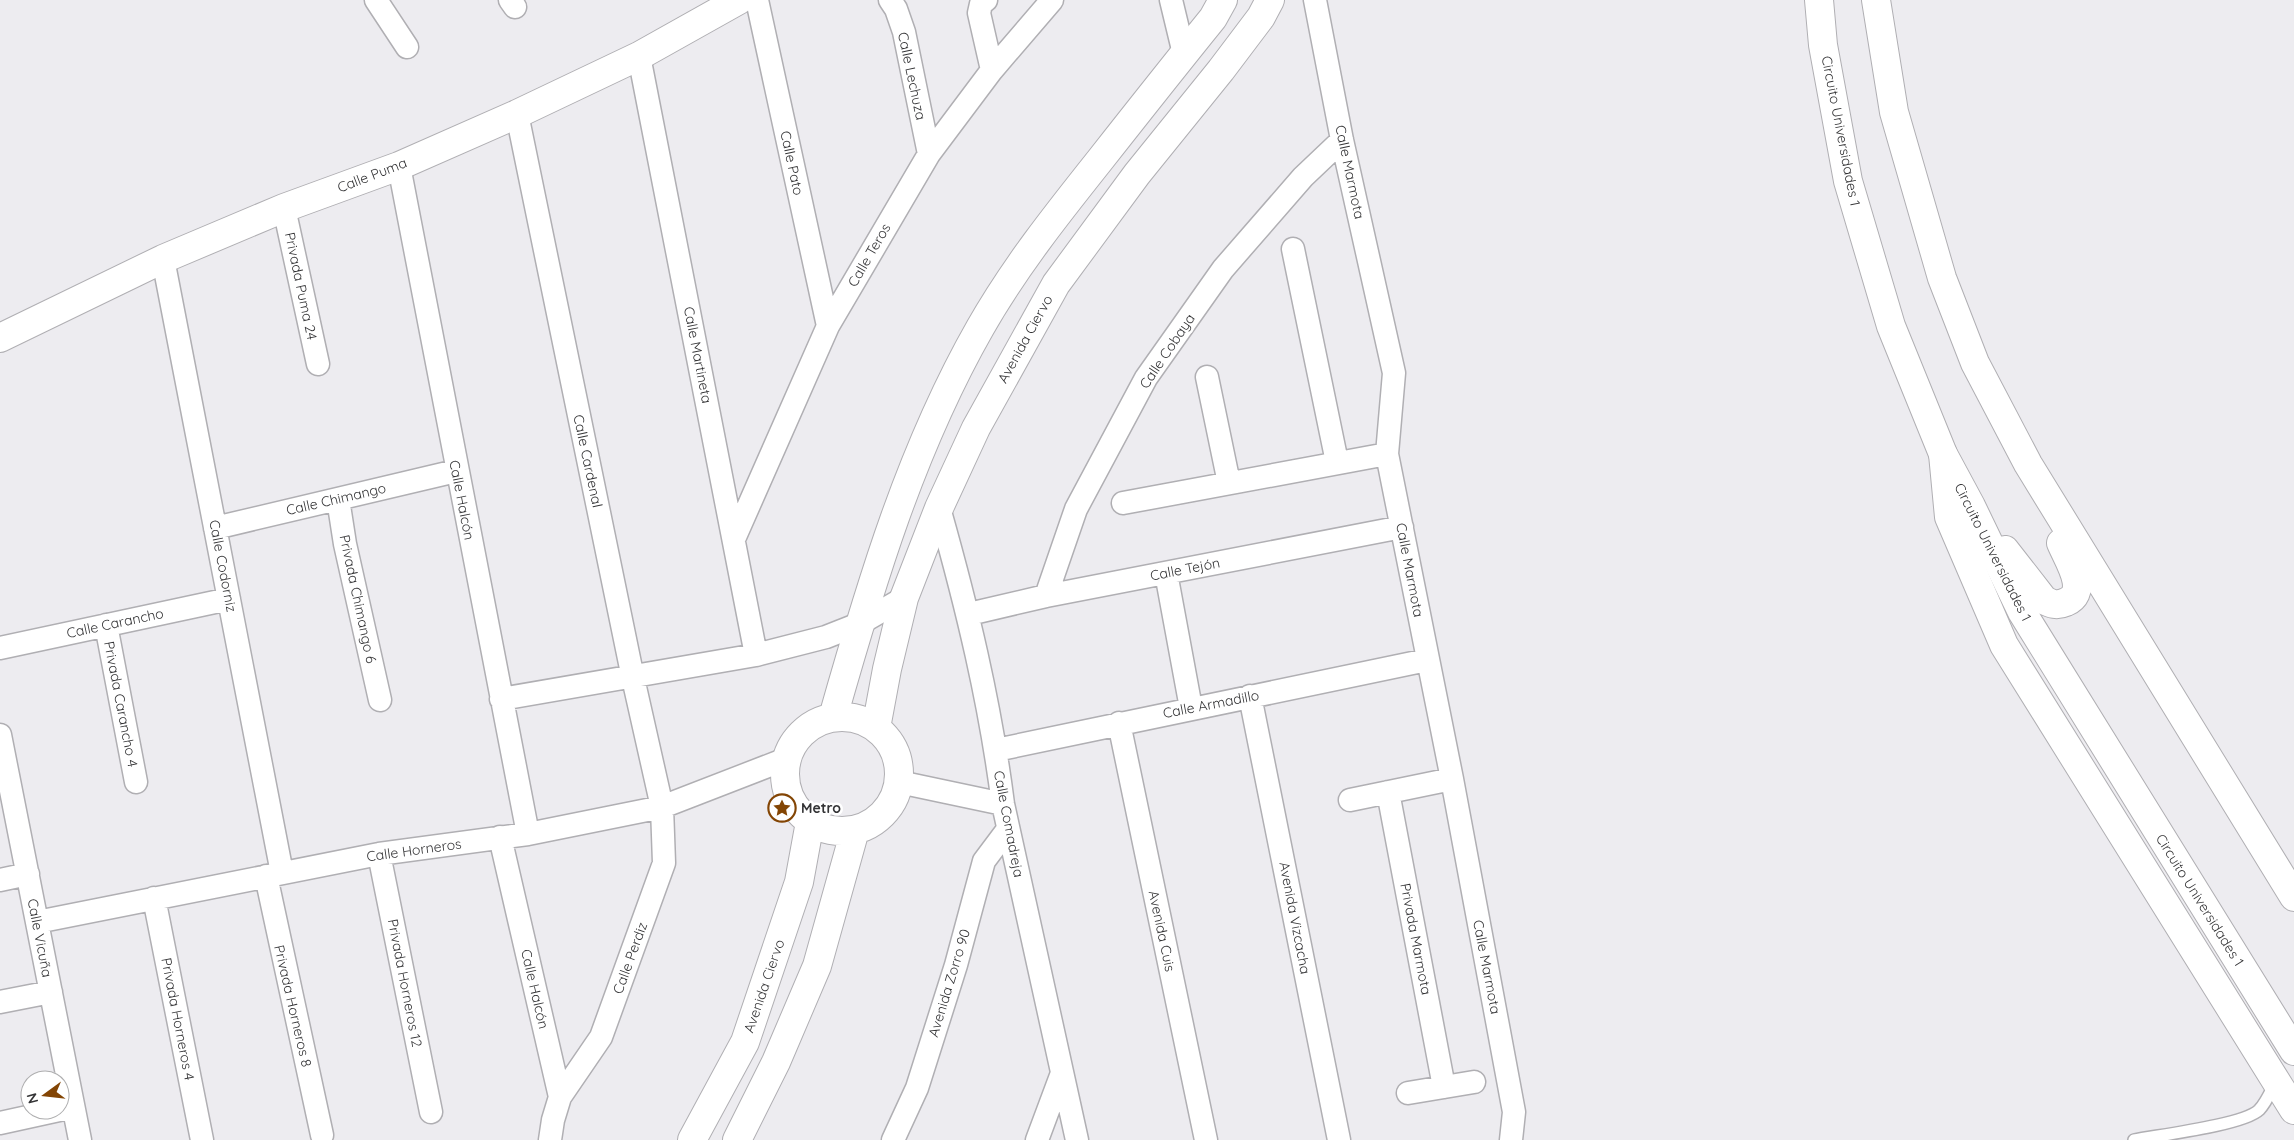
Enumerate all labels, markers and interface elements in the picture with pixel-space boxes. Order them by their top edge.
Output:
street label: Calle Lechuza [894,30,930,122]
street label: Circuito Universidades 1 [1818,54,1864,208]
street label: Calle Marmota [1331,123,1369,221]
street label: Calle Pato [776,129,808,197]
street label: Calle Puma [335,153,409,197]
street label: Calle Teros [844,220,894,290]
street label: Privada Puma 24 [281,231,321,341]
street label: Avenida Ciervo [993,292,1057,386]
street label: Calle Martineta [680,305,716,405]
street label: Calle Cobaya [1135,310,1199,392]
street label: Calle Cardenal [569,413,607,509]
street label: Calle Halcón [445,458,479,542]
street label: Calle Chimango [284,479,388,519]
street label: Circuito Universidades 1 [1950,480,2036,624]
street label: Calle Codorniz [205,518,241,614]
street label: Calle Marmota [1392,521,1428,619]
street label: Privada Chimango 6 [336,533,381,665]
street label: Calle Tejón [1149,553,1221,585]
street label: Calle Carancho [65,604,165,642]
street label: Privada Carancho 4 [100,640,142,768]
street label: Calle Armadillo [1161,686,1261,722]
street label: Calle Comadreja [990,769,1028,879]
place icon: Metro [767,793,797,823]
place label: Metro [801,799,841,817]
street label: Circuito Universidades 1 [2152,831,2248,969]
street label: Calle Horneros [365,834,463,866]
street label: Avenida Vizcacha [1275,860,1315,976]
street label: Privada Marmota [1396,882,1436,996]
street label: Avenida Cuis [1145,889,1179,973]
street label: Calle Vicuña [24,897,56,979]
street label: Privada Horneros 12 [384,917,426,1049]
street label: Calle Marmota [1469,918,1505,1016]
street label: Calle Perdiz [609,919,651,996]
street label: Avenida Zorro 90 [924,927,974,1039]
street label: Avenida Ciervo [740,937,788,1035]
street label: Privada Horneros 8 [270,943,316,1069]
street label: Calle Halcón [517,947,553,1031]
street label: Privada Horneros 4 [157,956,199,1082]
north arrow [20,1070,70,1120]
text: N [22,1091,42,1106]

